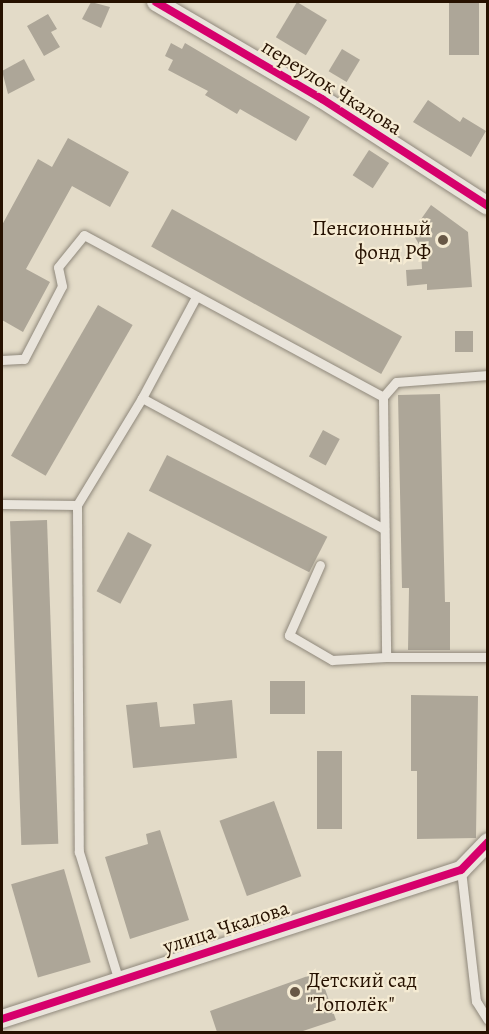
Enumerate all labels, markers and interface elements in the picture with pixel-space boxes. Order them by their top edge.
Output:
street label: переулок Чкалова [257,34,407,140]
place label: Пенсионный фонд РФ [312,215,431,265]
marker: Пенсионный фонд РФ [436,233,450,247]
street label: улица Чкалова [160,895,292,959]
place label: Детский сад "Тополёк" [307,967,417,1017]
marker: Детский сад "Тополёк" [288,985,302,999]

